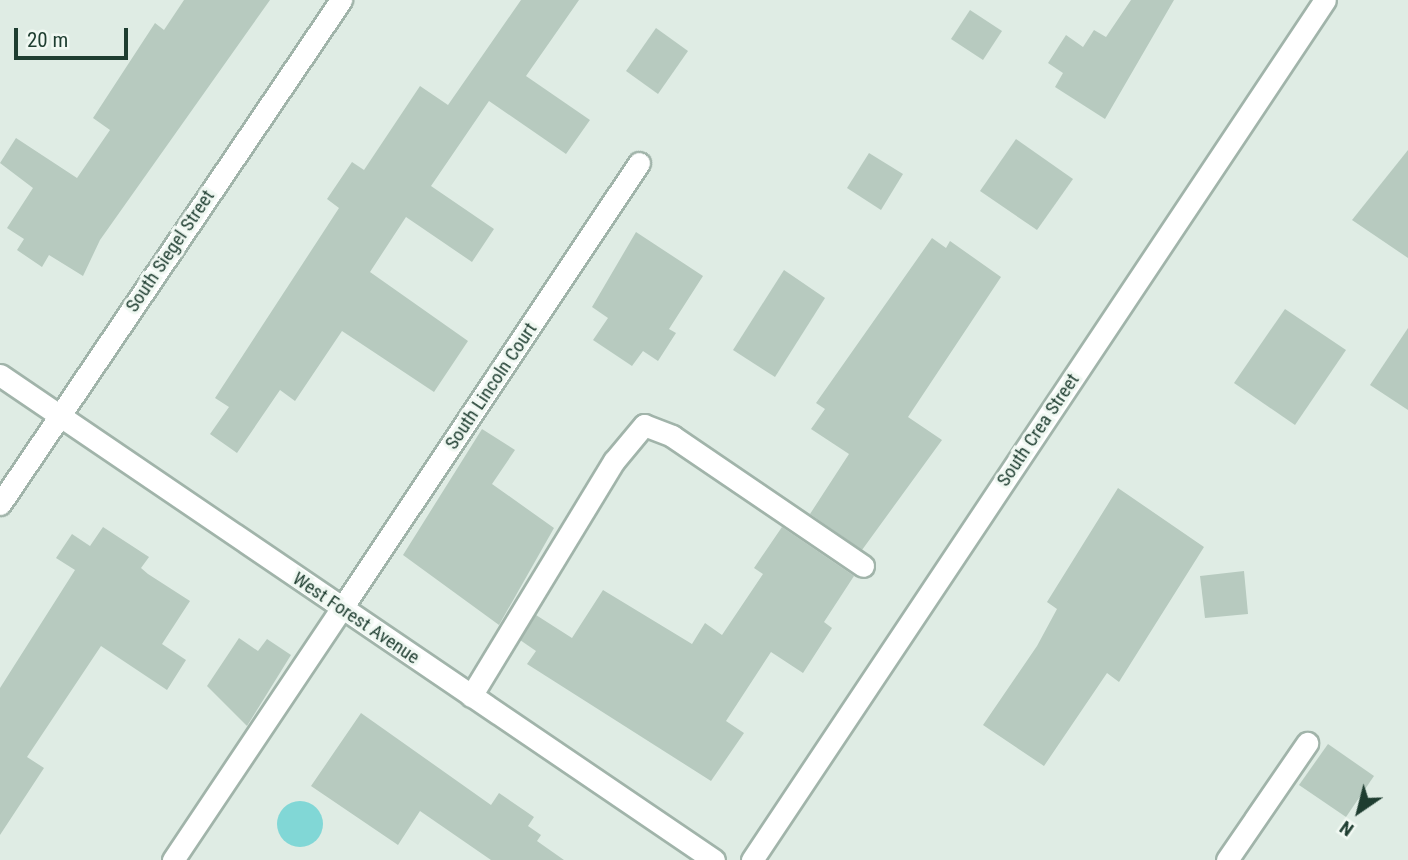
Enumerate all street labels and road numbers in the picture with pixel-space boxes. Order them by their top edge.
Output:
street label: South Siegel Street [121,186,219,316]
street label: South Lincoln Court [440,318,542,454]
street label: South Crea Street [992,369,1084,491]
street label: West Forest Avenue [288,567,424,669]

